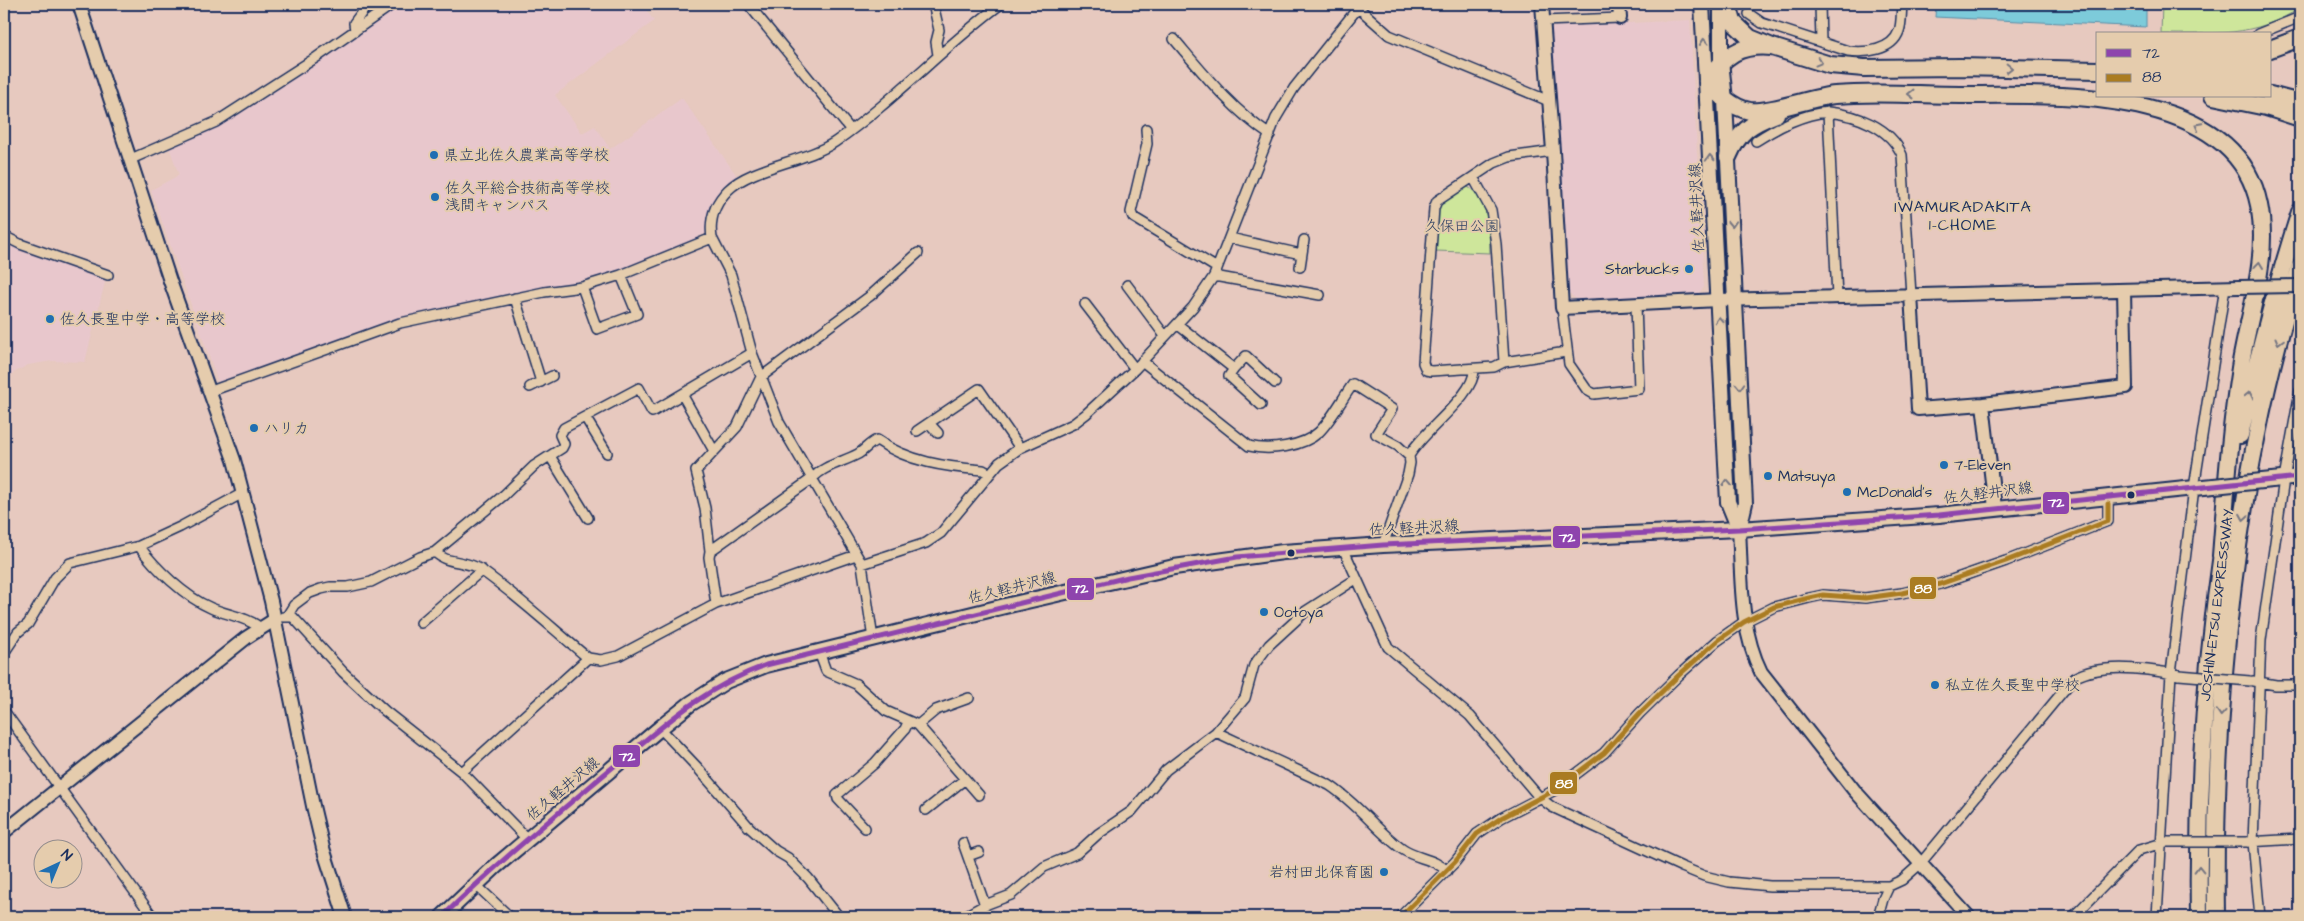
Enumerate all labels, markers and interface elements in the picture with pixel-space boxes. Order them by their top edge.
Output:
legend [2096,32,2272,98]
one-way arrow [1698,38,1709,46]
text: 72 [2142,43,2160,64]
one-way arrow [1814,56,1822,66]
one-way arrow [2006,63,2013,73]
text: 88 [2142,67,2162,88]
one-way arrow [1907,89,1914,99]
one-way arrow [2194,123,2203,133]
place label: 県立北佐久農業高等学校 [444,145,609,166]
marker: 県立北佐久農業高等学校 [428,149,440,161]
one-way arrow [1705,154,1716,162]
street label: 佐久軽井沢線 [1684,163,1710,253]
place label: 佐久平総合技術高等学校 浅間キャンパス [445,178,610,216]
marker: 佐久平総合技術高等学校 浅間キャンパス [429,191,441,203]
district label: IWAMURADAKITA 1-CHOME [1894,196,2032,236]
park label: 久保田公園 [1424,216,1500,237]
one-way arrow [1726,220,1737,228]
place label: Starbucks [1605,259,1679,280]
one-way arrow [2253,260,2263,269]
marker: Starbucks [1683,263,1695,275]
place label: 佐久長聖中学・高等学校 [60,309,225,330]
marker: 佐久長聖中学・高等学校 [44,313,56,325]
one-way arrow [1714,316,1725,324]
one-way arrow [2275,336,2285,344]
one-way arrow [1735,382,1745,390]
one-way arrow [2243,390,2254,399]
place label: ハリカ [264,418,309,439]
marker: ハリカ [248,422,260,434]
place label: 7-Eleven [1954,455,2011,476]
marker: 7-Eleven [1938,459,1950,471]
place label: Matsuya [1778,466,1835,488]
marker: Matsuya [1762,470,1774,482]
street label: 佐久軽井沢線 [1942,477,2034,509]
one-way arrow [1722,478,1733,486]
place label: McDonald's [1857,482,1933,503]
marker: McDonald's [1841,486,1853,498]
unlabelled marker [2126,490,2136,500]
line badge: 72 [2042,491,2070,515]
text: 72 [2047,493,2065,513]
street label: JOSHIN-ETSU EXPRESSWAY [2195,508,2239,702]
one-way arrow [2239,513,2250,521]
street label: 佐久軽井沢線 [1369,515,1459,541]
line badge: 72 [1552,525,1581,549]
text: 72 [1558,528,1576,548]
unlabelled marker [1286,548,1296,558]
street label: 佐久軽井沢線 [966,567,1058,609]
line badge: 88 [1909,576,1937,600]
line badge: 72 [1066,577,1095,601]
text: 72 [1071,579,1089,599]
text: 88 [1914,579,1932,599]
place label: Ootoya [1274,602,1323,624]
marker: Ootoya [1258,606,1270,618]
place label: 私立佐久長聖中学校 [1945,675,2080,696]
marker: 私立佐久長聖中学校 [1929,679,1941,691]
one-way arrow [2216,709,2227,717]
line badge: 72 [612,744,641,768]
text: 72 [618,747,636,767]
street label: 佐久軽井沢線 [522,752,604,826]
line badge: 88 [1549,771,1578,795]
text: 88 [1555,774,1573,794]
north arrow [32,838,82,888]
text: N [56,845,77,866]
place label: 岩村田北保育園 [1269,862,1374,883]
one-way arrow [2193,864,2204,872]
marker: 岩村田北保育園 [1378,866,1390,878]

